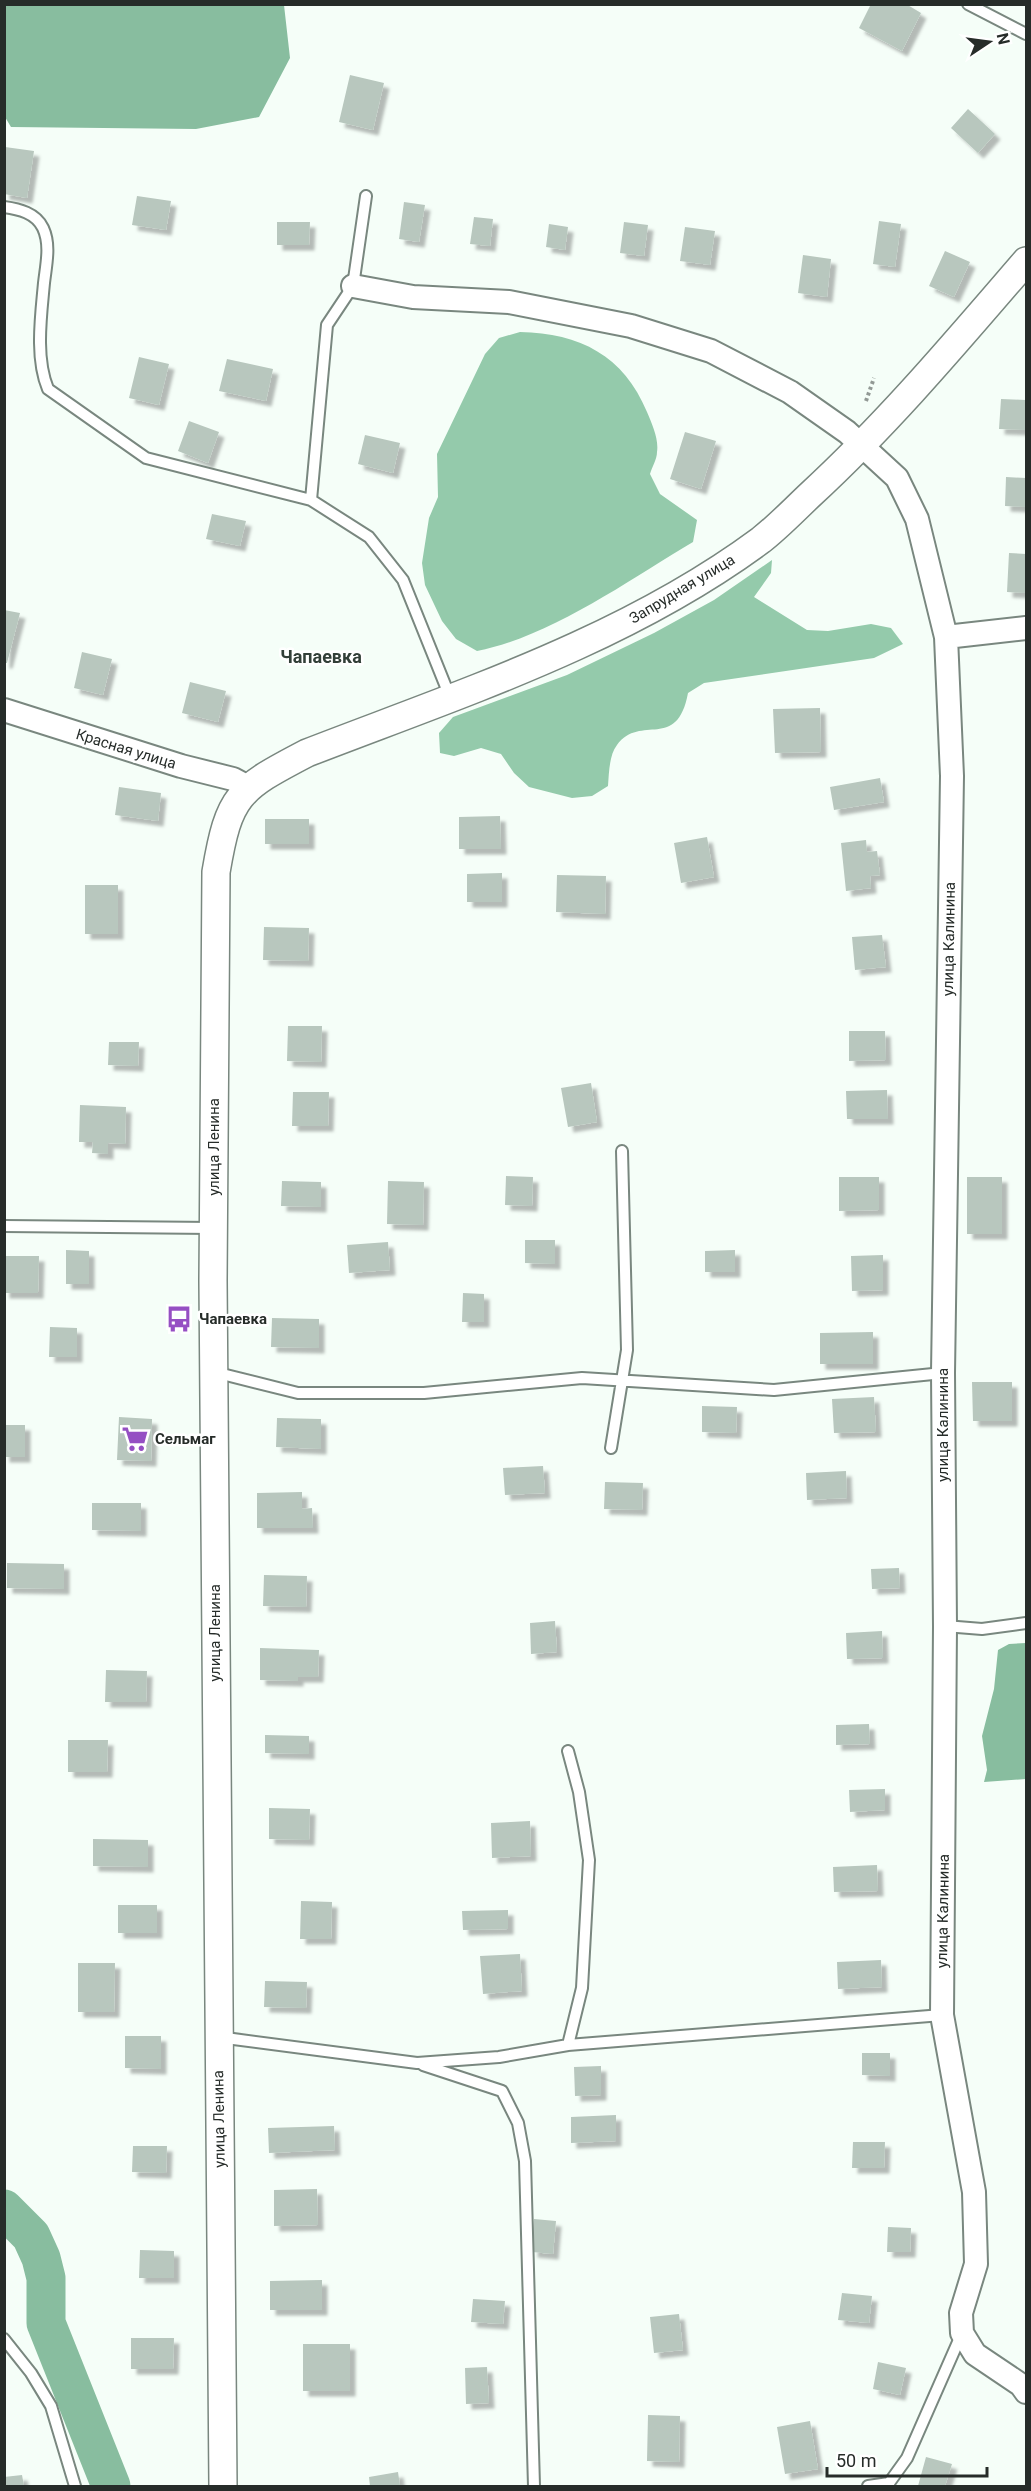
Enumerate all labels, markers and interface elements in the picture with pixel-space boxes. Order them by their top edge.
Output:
north arrow [959,12,1019,72]
text: N [993,31,1014,46]
street label: Запрудная улица [626,550,738,628]
district label: Чапаевка [280,646,362,667]
street label: Красная улица [74,725,178,773]
street label: улица Калинина [939,882,959,996]
street label: улица Ленина [205,1098,223,1196]
bus stop icon: Чапаевка [164,1304,194,1334]
place label: Чапаевка [199,1310,267,1328]
street label: улица Калинина [934,1368,952,1482]
supermarket icon: Сельмаг [120,1424,150,1454]
place label: Сельмаг [155,1430,216,1448]
street label: улица Ленина [206,1584,224,1682]
street label: улица Калинина [933,1854,953,1968]
street label: улица Ленина [209,2070,229,2168]
scale bar [827,2440,988,2478]
text: 50 m [836,2450,876,2471]

